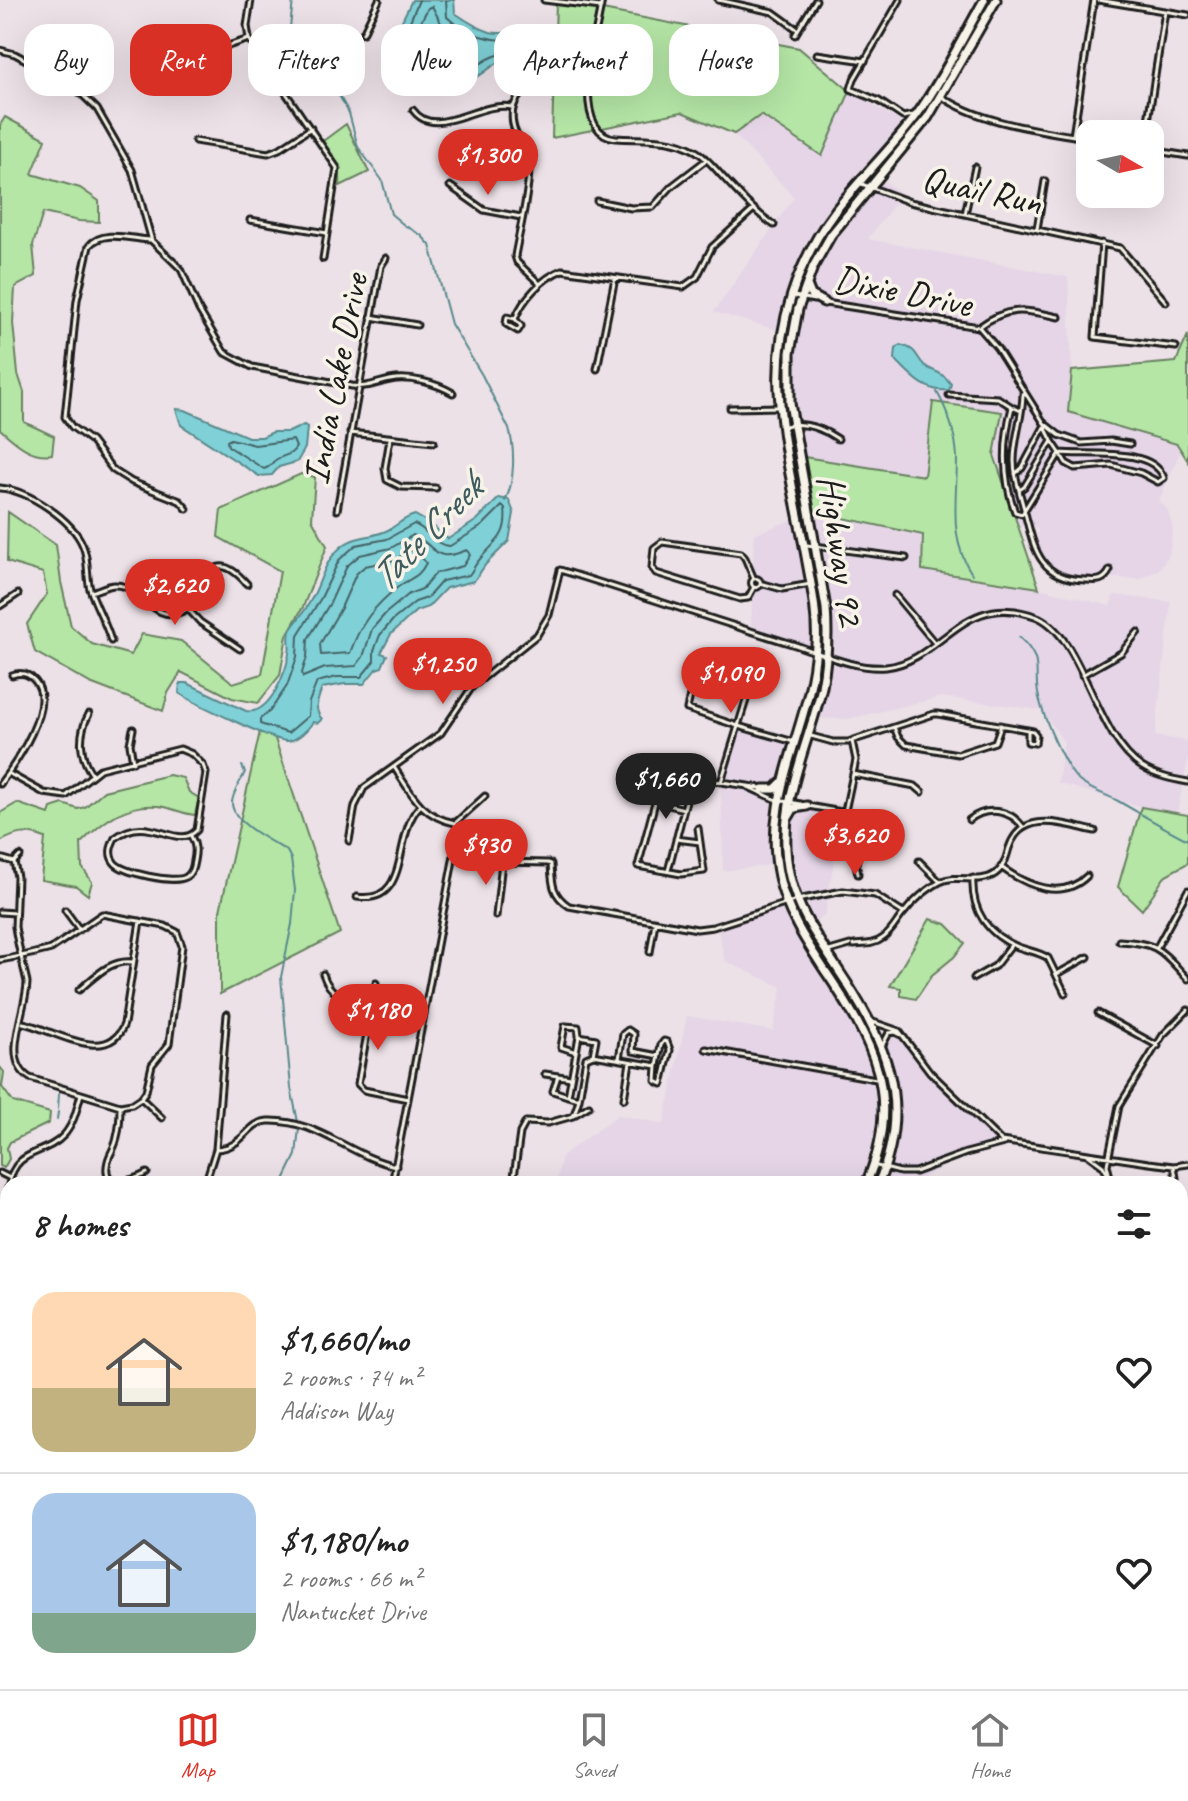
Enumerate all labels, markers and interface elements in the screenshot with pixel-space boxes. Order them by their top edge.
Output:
chip: Buy [24,24,114,96]
chip: Rent [130,24,232,96]
chip: Filters [248,24,365,96]
chip: New [381,24,478,96]
chip: Apartment [494,24,653,96]
chip: House [669,24,779,96]
north arrow [1076,120,1164,208]
map controls [1076,120,1164,208]
pin: $1,300 [423,129,553,197]
text: $1,300 [456,138,520,171]
street label: Quail Run [918,154,1047,226]
street label: Dixie Drive [830,255,978,328]
street label: India Lake Drive [292,267,379,488]
water label: Tate Creek [359,459,499,602]
street label: Highway 92 [807,472,875,631]
pin: $2,620 [110,559,240,627]
text: $2,620 [143,568,207,601]
pin: $1,250 [378,638,508,706]
text: $1,250 [411,647,475,680]
pin: $1,090 [666,647,796,715]
text: $1,090 [699,656,763,689]
pin: $1,660 [601,753,731,821]
text: $1,660 [634,762,698,795]
pin: $3,620 [790,809,920,877]
text: $3,620 [823,818,887,851]
pin: $930 [439,819,533,887]
text: $930 [463,828,509,861]
pin: $1,180 [313,984,443,1052]
text: $1,180 [346,993,410,1026]
icon: filters [1112,1202,1156,1246]
text: 8 homes [32,1203,128,1246]
text: $1,660/mo [280,1318,408,1361]
icon: home [96,1324,192,1420]
icon: heart [1112,1350,1156,1394]
text: 2 rooms · 74 m² [280,1361,421,1394]
text: Addison Way [280,1394,393,1427]
text: $1,180/mo [280,1519,407,1562]
icon: home [96,1525,192,1621]
icon: heart [1112,1551,1156,1595]
text: 2 rooms · 66 m² [280,1562,421,1595]
text: Nantucket Drive [280,1595,426,1628]
tab: Map [176,1708,220,1784]
tab: Saved [572,1708,616,1784]
tab: Home [968,1708,1012,1784]

